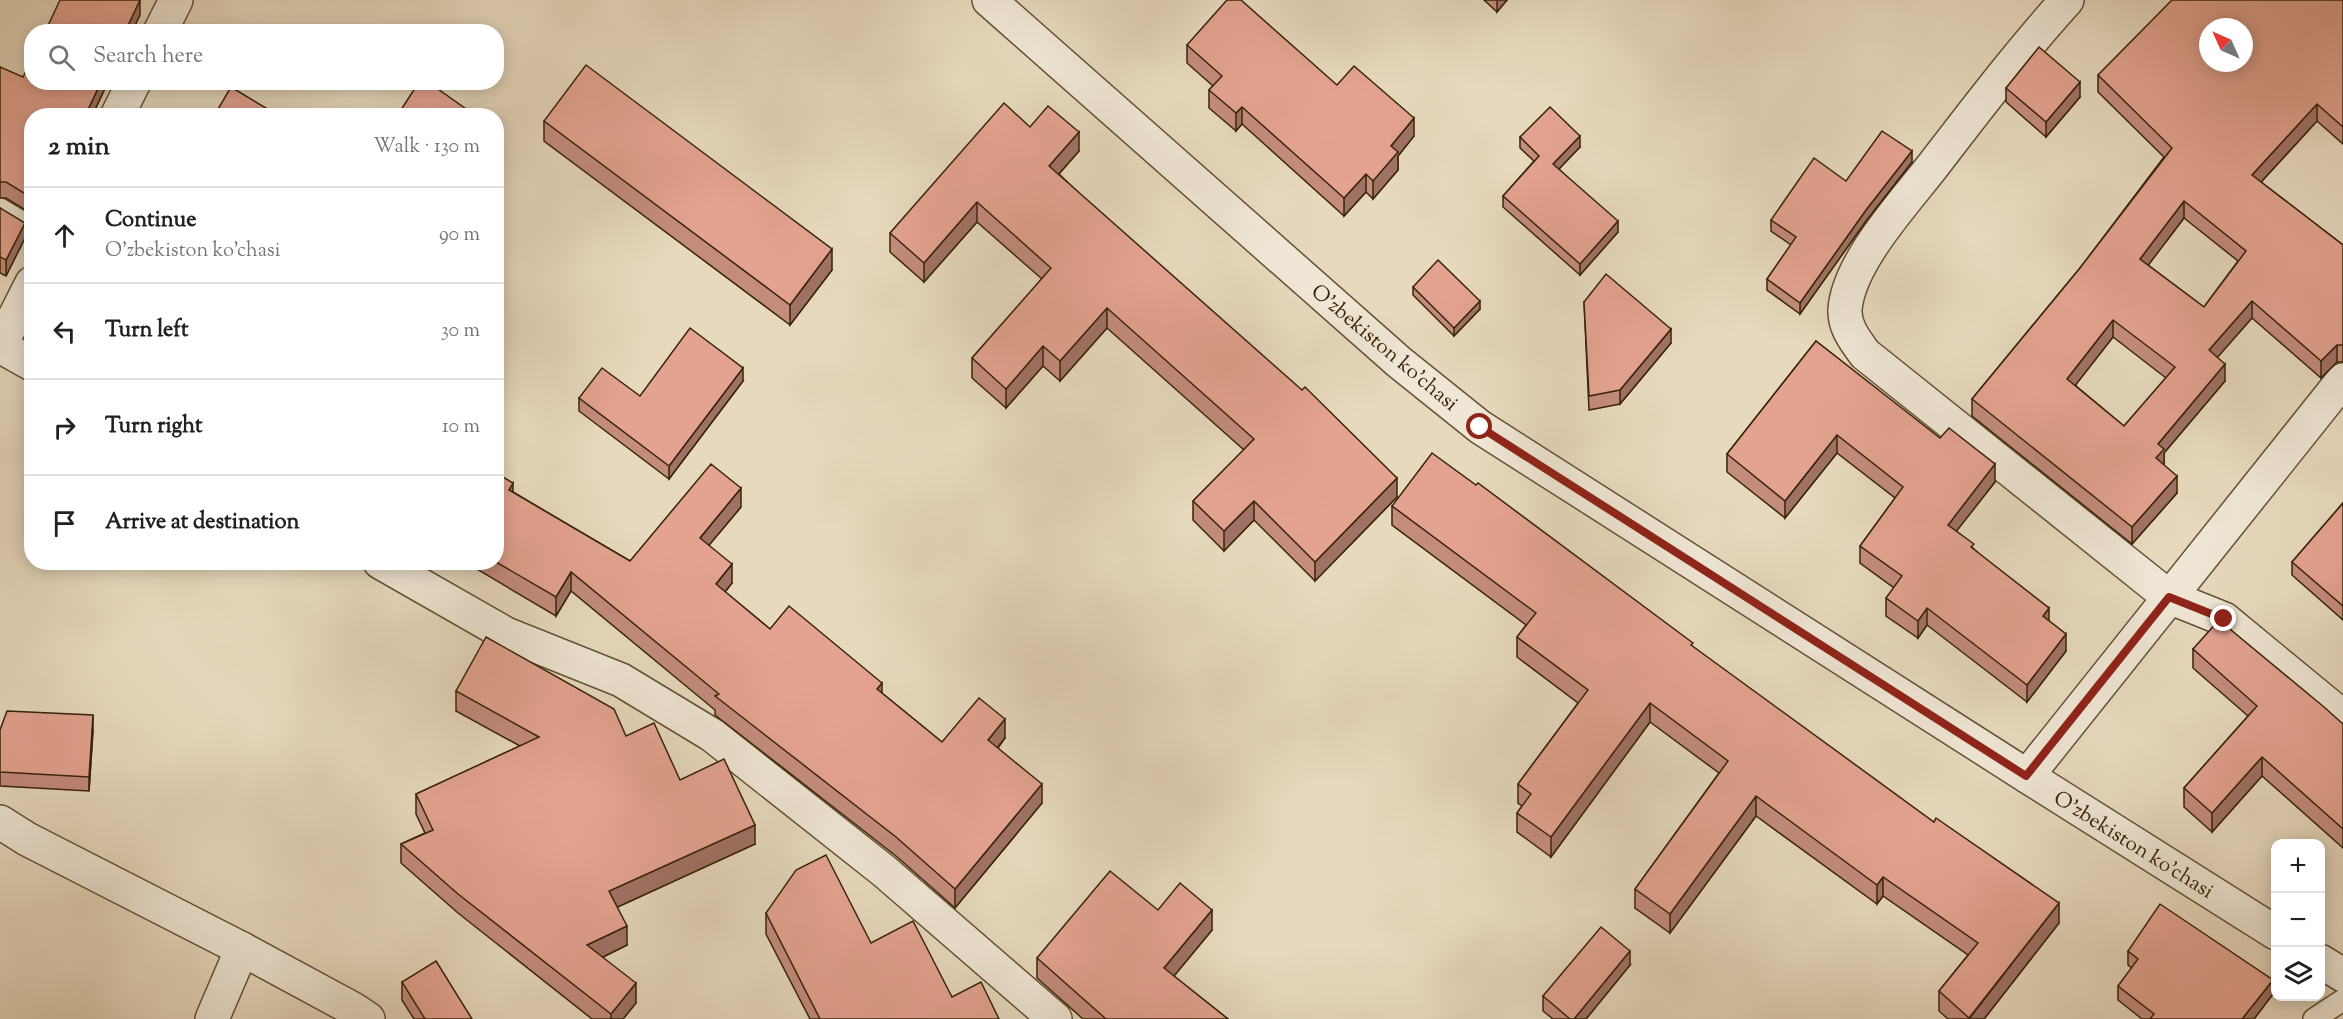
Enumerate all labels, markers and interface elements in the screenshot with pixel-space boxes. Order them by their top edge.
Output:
north arrow [2199,18,2253,72]
search box [24,24,504,90]
icon: search [45,41,78,74]
text: Search here [93,41,203,73]
text: 2 min [48,129,110,166]
text: Walk · 130 m [373,133,480,162]
text: Continue [105,205,196,237]
icon: ahead [48,219,81,252]
text: 90 m [439,221,480,250]
text: O'zbekiston ko'chasi [105,237,280,266]
street label: O'zbekiston ko'chasi [1304,278,1464,419]
icon: left [48,315,81,348]
text: Turn left [105,315,188,347]
text: 30 m [441,317,480,346]
icon: right [48,411,81,444]
text: Turn right [105,411,202,443]
text: 10 m [442,413,480,442]
route start [1466,413,1492,439]
icon: arrive [48,507,81,540]
text: Arrive at destination [105,507,300,539]
route end [2210,605,2236,631]
street label: O'zbekiston ko'chasi [2047,784,2219,907]
map controls [2271,839,2325,1001]
button: + [2271,839,2325,893]
button: − [2271,893,2325,947]
button: layers [2271,947,2325,1001]

